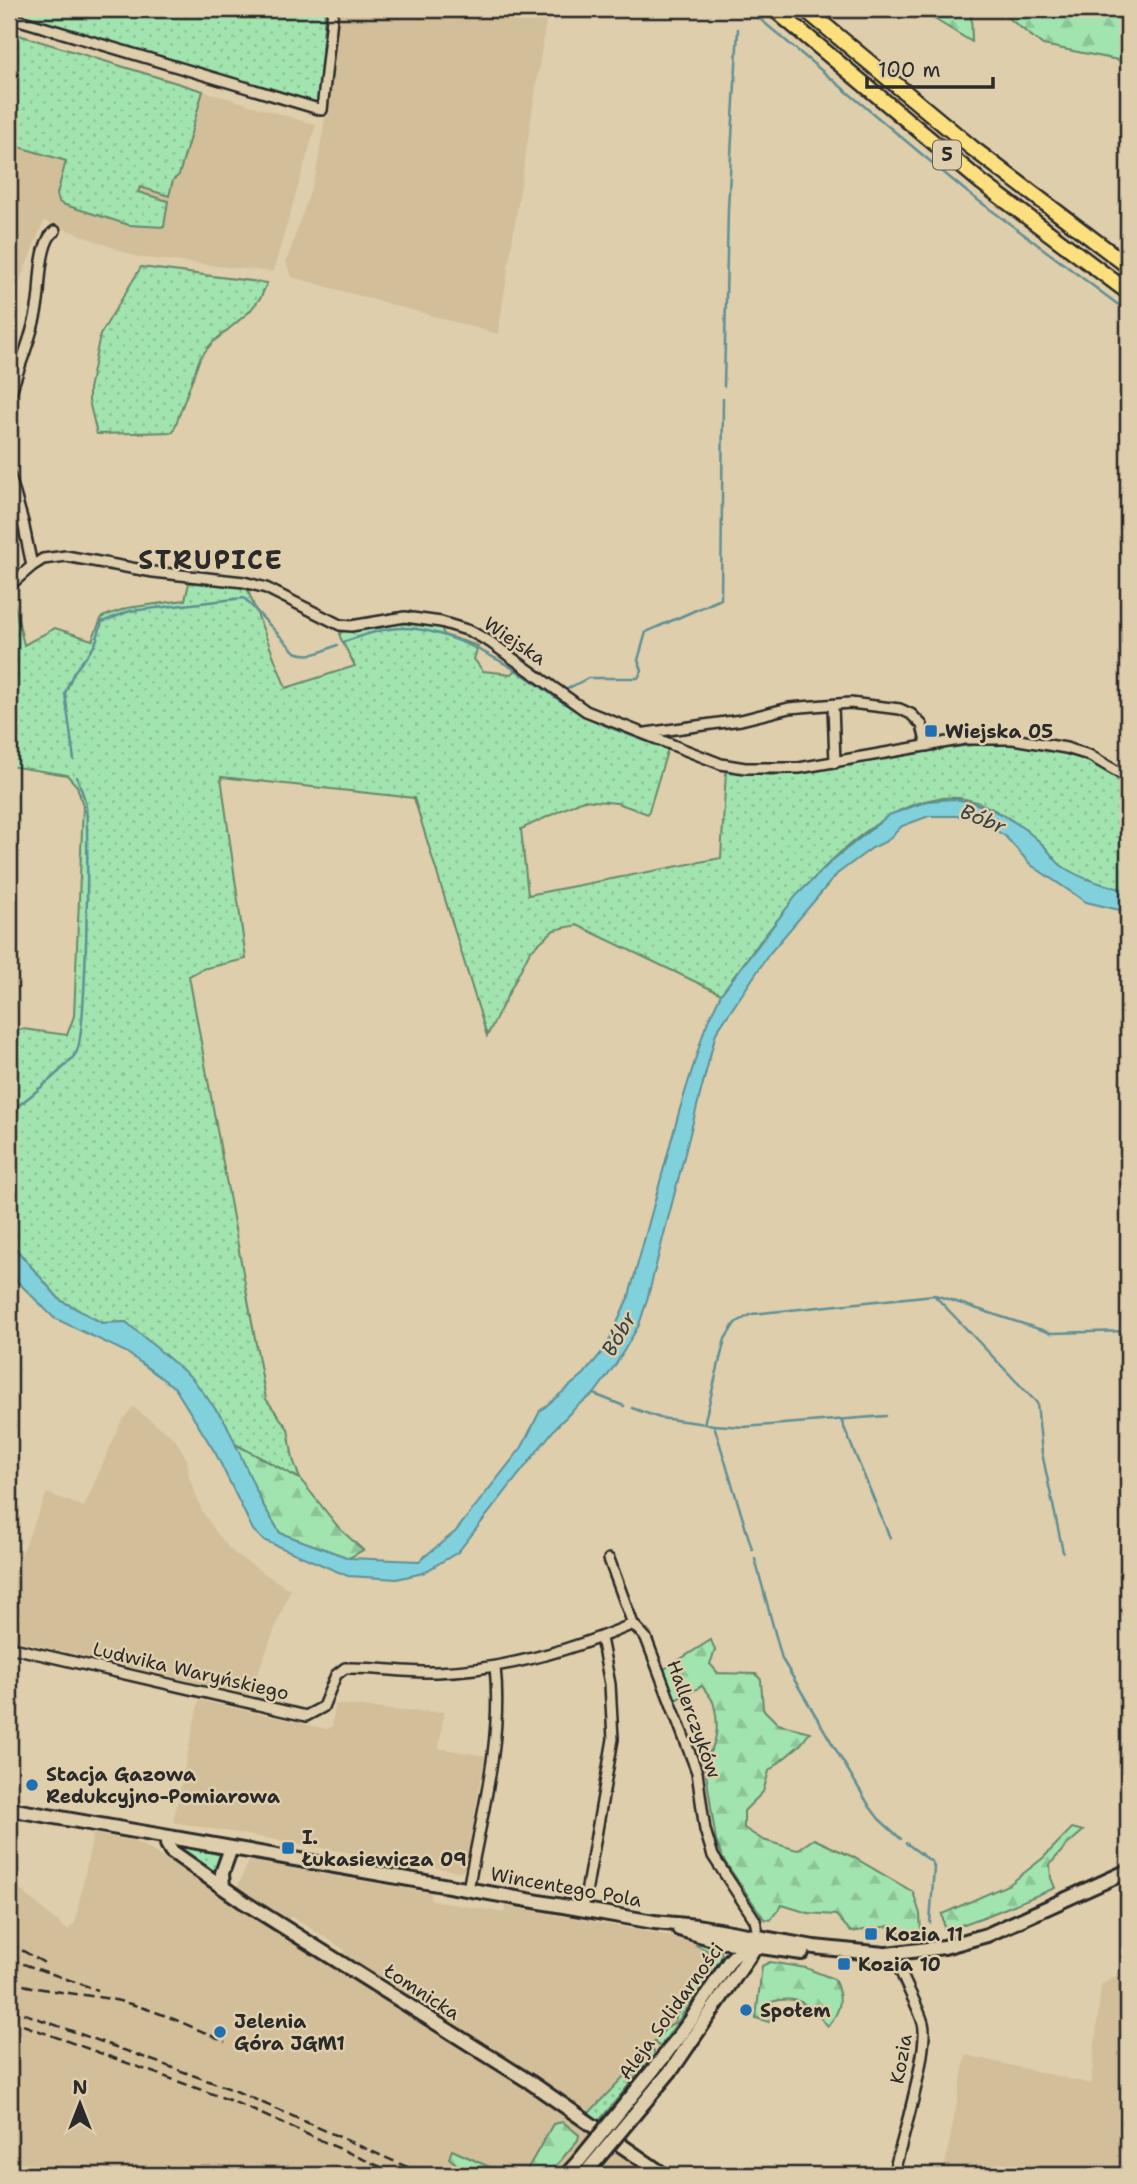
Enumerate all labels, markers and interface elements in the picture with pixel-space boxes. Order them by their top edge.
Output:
scale bar [867,46,993,90]
text: 100 m [878,56,941,84]
road number: 5 [933,140,961,170]
district label: STRUPICE [138,542,284,577]
street label: Wiejska [479,611,551,671]
place label: Wiejska 05 [945,719,1053,744]
marker: Wiejska 05 [923,723,939,739]
water label: Bóbr [956,797,1011,841]
water label: Bóbr [595,1306,643,1361]
street label: Ludwika Waryńskiego [91,1636,291,1706]
street label: Hallerczyków [661,1657,727,1781]
place label: Stacja Gazowa Redukcyjno-Pomiarowa [46,1762,280,1809]
marker: Stacja Gazowa Redukcyjno-Pomiarowa [24,1777,40,1793]
place label: I. Łukasiewicza 09 [301,1825,467,1872]
marker: I. Łukasiewicza 09 [280,1840,296,1856]
street label: Wincentego Pola [488,1861,644,1913]
place label: Kozia 11 [885,1922,963,1947]
marker: Kozia 11 [863,1926,879,1942]
street label: Aleja Solidarności [613,1937,729,2085]
place label: Kozia 10 [858,1952,941,1977]
marker: Kozia 10 [836,1956,852,1972]
street label: Łomnicka [378,1958,465,2026]
place label: Społem [760,1998,831,2023]
marker: Społem [738,2002,754,2018]
place label: Jelenia Góra JGM1 [234,2009,345,2056]
marker: Jelenia Góra JGM1 [212,2024,228,2040]
street label: Kozia [884,2032,918,2086]
north arrow [46,2068,116,2138]
text: N [72,2075,88,2100]

